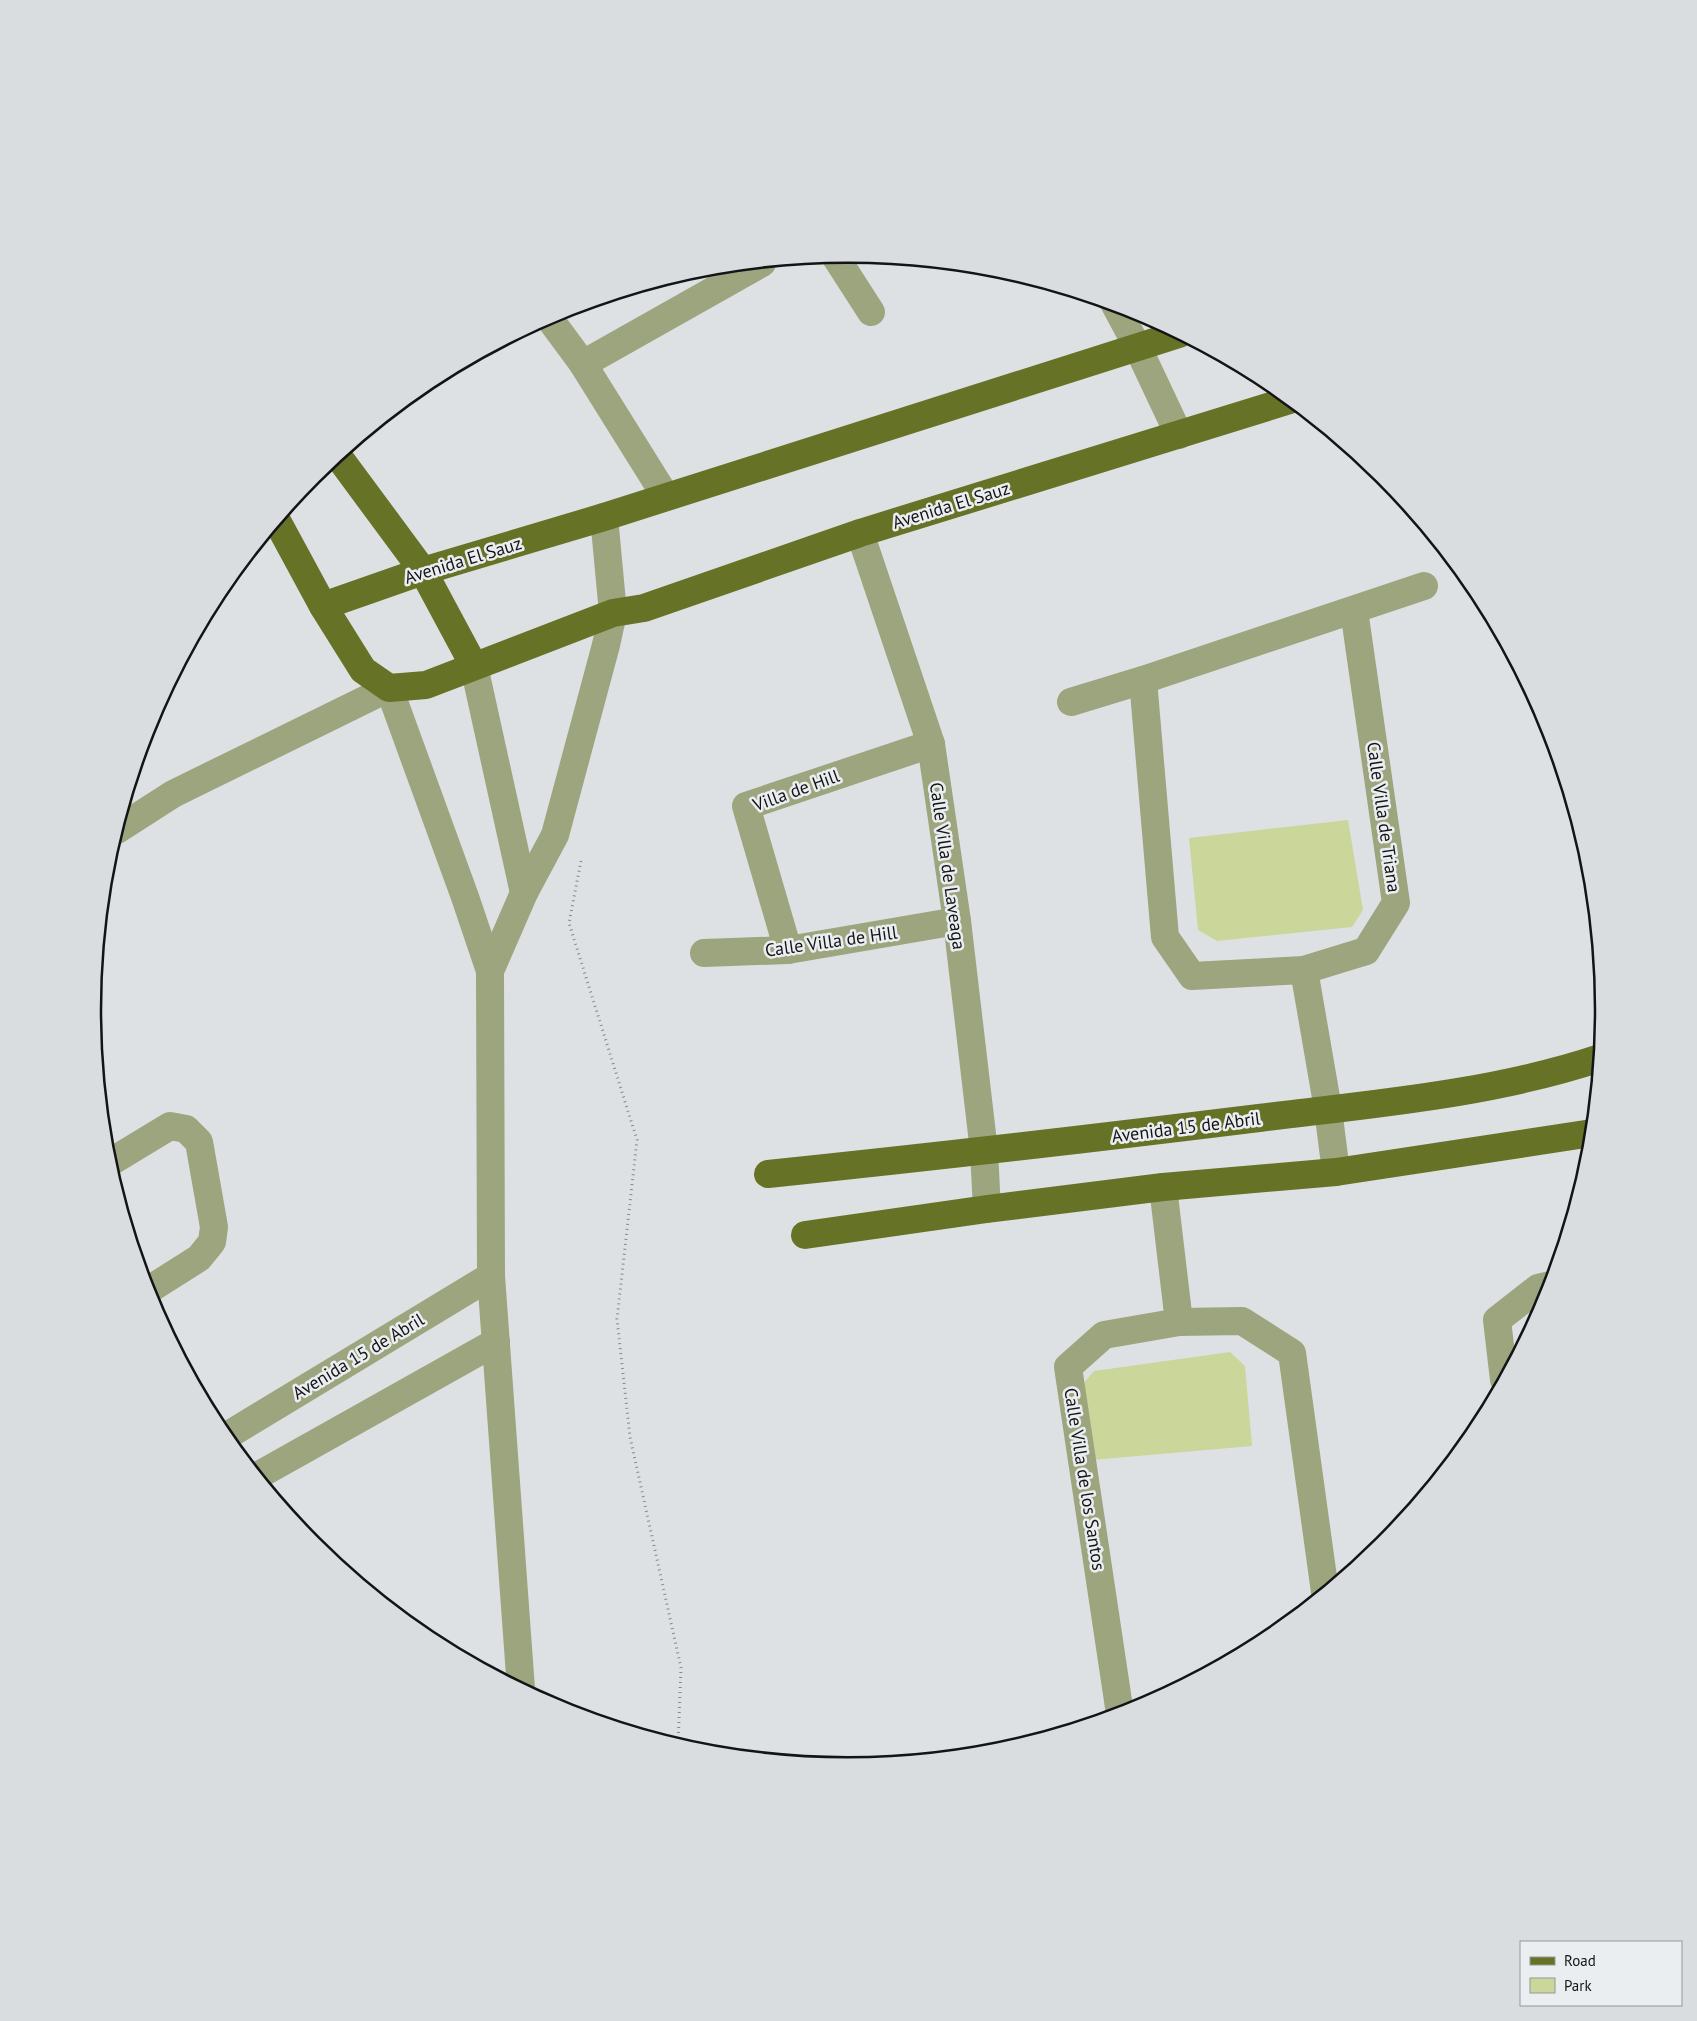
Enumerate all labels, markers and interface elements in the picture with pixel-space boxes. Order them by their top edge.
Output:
street label: Avenida El Sauz [890,476,1012,534]
street label: Avenida El Sauz [402,531,524,589]
street label: Calle Villa de Triana [1362,740,1406,894]
street label: Villa de Hill [749,763,843,817]
street label: Calle Villa de Laveaga [925,781,971,951]
street label: Calle Villa de Hill [763,920,899,962]
street label: Avenida 15 de Abril [1110,1106,1262,1148]
street label: Avenida 15 de Abril [288,1307,429,1404]
street label: Calle Villa de los Santos [1059,1386,1111,1572]
legend [1520,1941,1682,2006]
text: Road [1564,1951,1596,1970]
text: Park [1564,1976,1592,1995]

